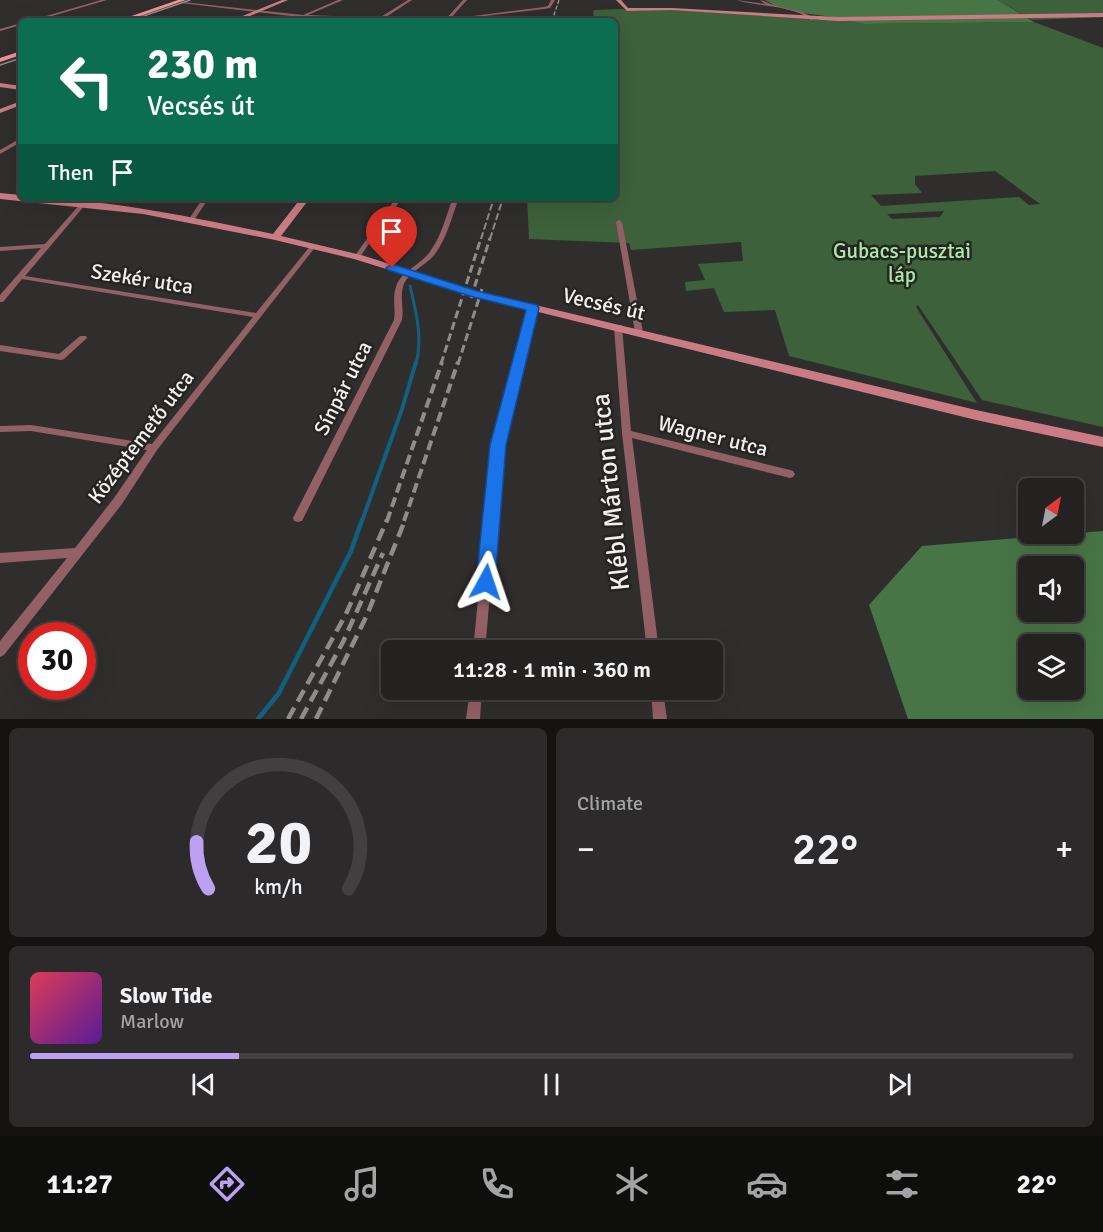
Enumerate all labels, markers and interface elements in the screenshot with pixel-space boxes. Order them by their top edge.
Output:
text: 230 m [147,39,258,90]
icon: left [48,42,126,120]
text: Vecsés út [147,90,255,123]
icon: arrive [106,156,139,189]
text: Then [48,159,94,186]
pin [366,206,417,268]
icon: arrive [375,215,408,248]
park label: Gubacs-pusztai láp [833,238,971,288]
street label: Szekér utca [89,258,195,300]
street label: Vecsés út [560,282,648,326]
street label: Sínpár utca [308,337,378,439]
street label: Középtemető utca [82,365,200,509]
street label: Klébl Márton utca [585,392,637,592]
street label: Wagner utca [655,410,771,462]
north arrow [1018,478,1084,544]
map controls [1018,478,1084,700]
position arrow [454,550,518,614]
button: sound [1018,556,1084,622]
speed limit sign: 30 [18,622,96,700]
button: layers [1018,634,1084,700]
text: 11:28 · 1 min · 360 m [453,656,651,683]
text: Climate [577,791,643,816]
text: 20 [244,804,312,881]
text: 22° [792,822,858,877]
text: − [577,829,595,870]
text: + [1055,829,1073,870]
text: km/h [254,875,302,901]
text: Slow Tide [120,982,212,1009]
text: Marlow [120,1009,184,1034]
icon: previous [187,1068,220,1101]
icon: pause [535,1068,568,1101]
icon: next [883,1068,916,1101]
icon: directions [206,1163,248,1205]
icon: music [341,1163,383,1205]
icon: phone [476,1163,518,1205]
icon: climate [611,1163,653,1205]
icon: car [746,1163,788,1205]
icon: filters [881,1163,923,1205]
text: 11:27 [47,1168,113,1201]
text: 22° [1016,1168,1056,1201]

